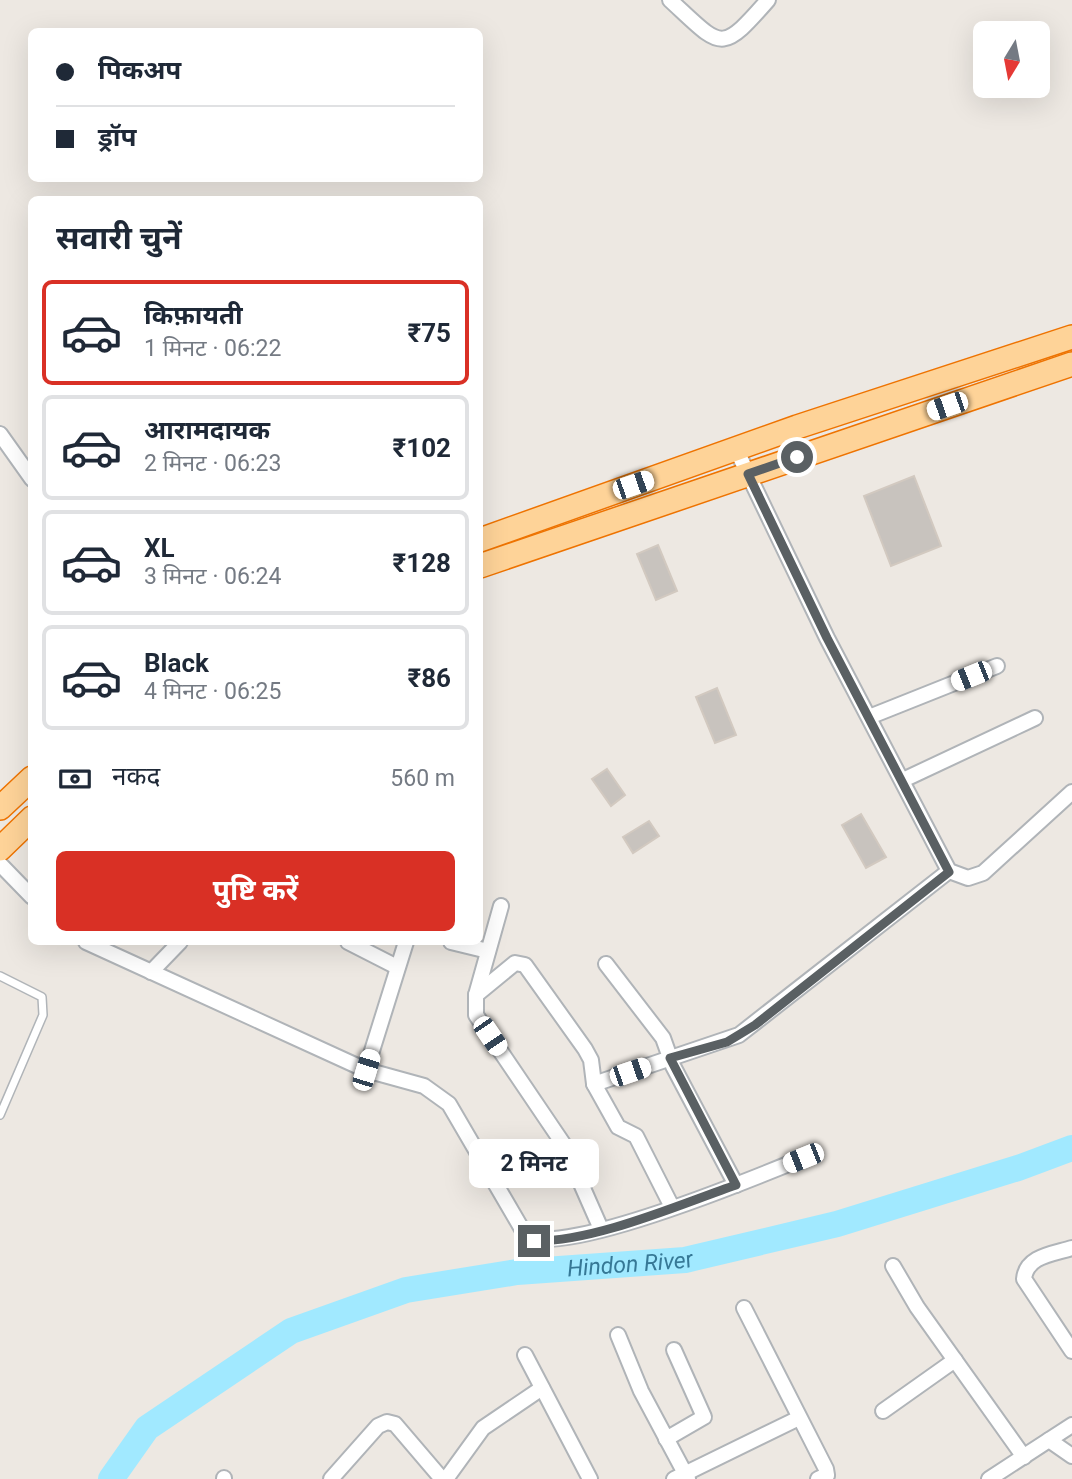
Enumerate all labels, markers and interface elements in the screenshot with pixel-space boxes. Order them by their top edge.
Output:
north arrow [973,21,1050,98]
map controls [973,21,1050,98]
text: पिकअप [98,55,181,85]
text: ड्रॉप [98,122,136,152]
text: सवारी चुनें [56,219,182,257]
text: किफ़ायती [144,300,243,330]
icon: car [60,301,123,364]
text: ₹75 [407,318,451,348]
text: 1 मिनट · 06:22 [144,335,281,362]
car [924,389,971,423]
text: आरामदायक [144,415,270,445]
icon: car [60,416,123,479]
text: ₹102 [393,433,451,463]
route start [781,441,813,473]
text: 2 मिनट · 06:23 [144,450,281,477]
car [610,468,657,502]
icon: car [60,531,123,594]
text: XL [144,533,175,563]
text: ₹128 [393,548,451,578]
text: 3 मिनट · 06:24 [144,563,281,590]
icon: car [60,646,123,709]
text: Black [144,648,209,678]
car [948,658,995,694]
text: ₹86 [407,663,451,693]
text: 4 मिनट · 06:25 [144,678,281,705]
icon: cash [56,760,94,798]
text: नकद [112,761,160,791]
text: 560 m [390,765,455,792]
button: पुष्टि करें [56,851,455,931]
car [470,1013,511,1059]
car [350,1047,383,1093]
car [607,1055,654,1089]
callout: 2 मिनट [469,1140,599,1188]
car [780,1140,827,1176]
text: 2 मिनट [500,1150,568,1177]
route end [518,1225,550,1257]
water label: Hindon River [566,1245,697,1282]

